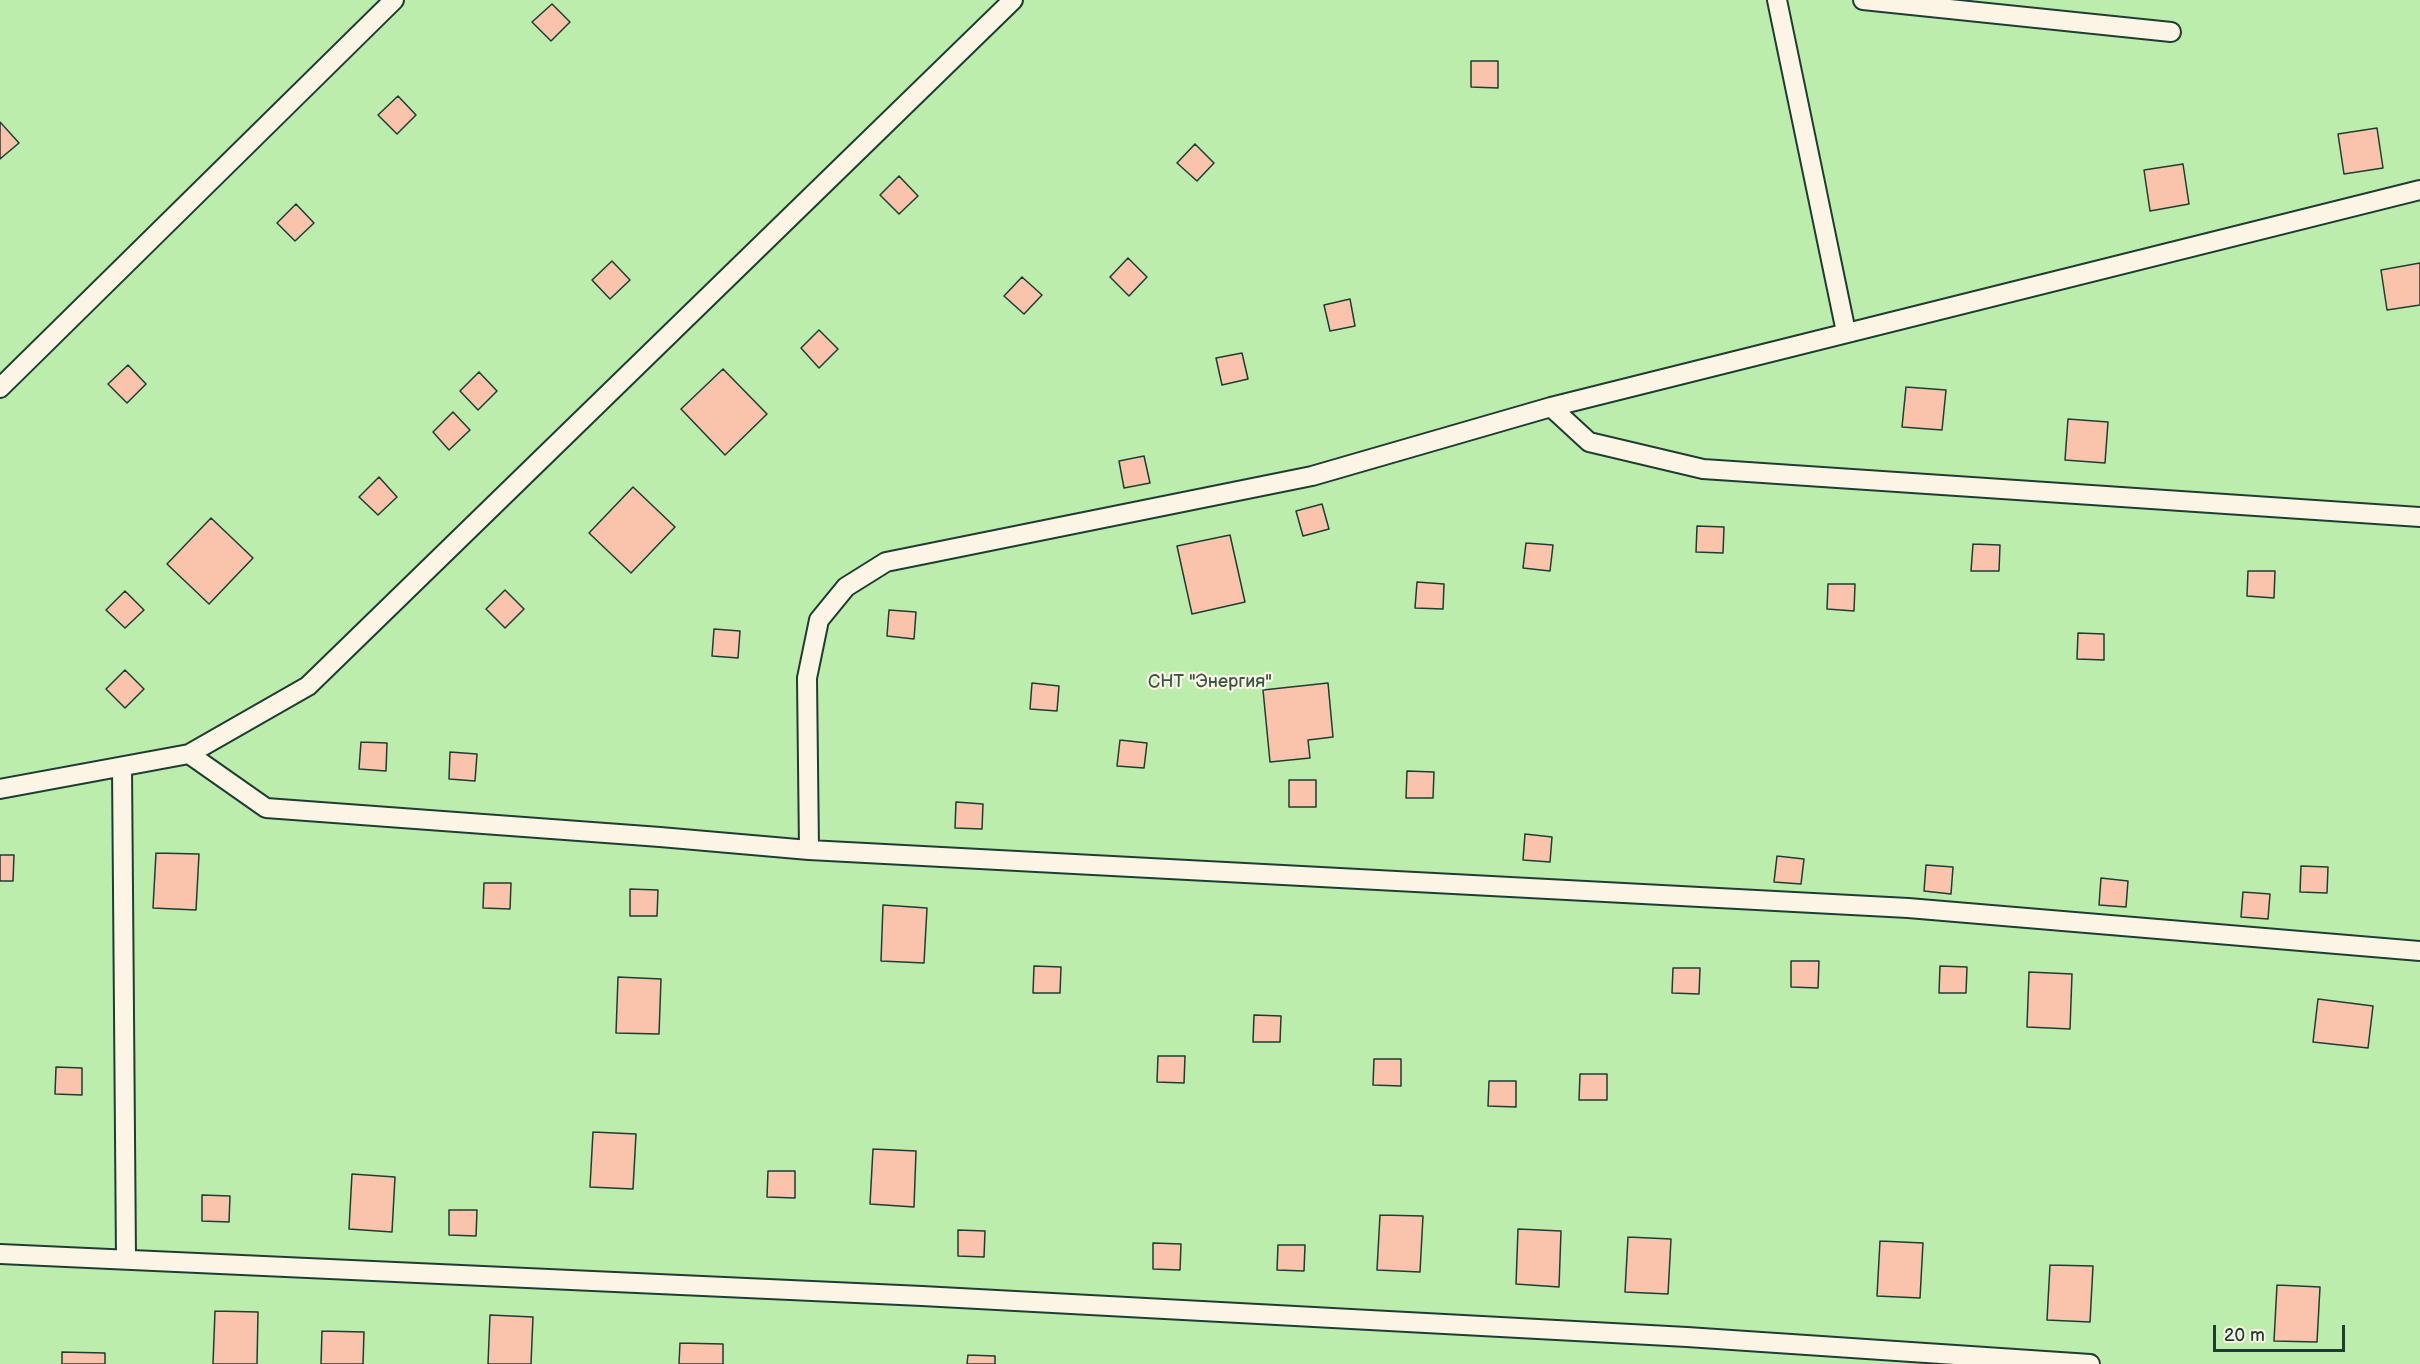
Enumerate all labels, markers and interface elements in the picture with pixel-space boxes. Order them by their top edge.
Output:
park label: СНТ "Энергия" [1148,671,1272,693]
scale bar [2216,1313,2348,1351]
text: 20 m [2224,1325,2265,1346]

